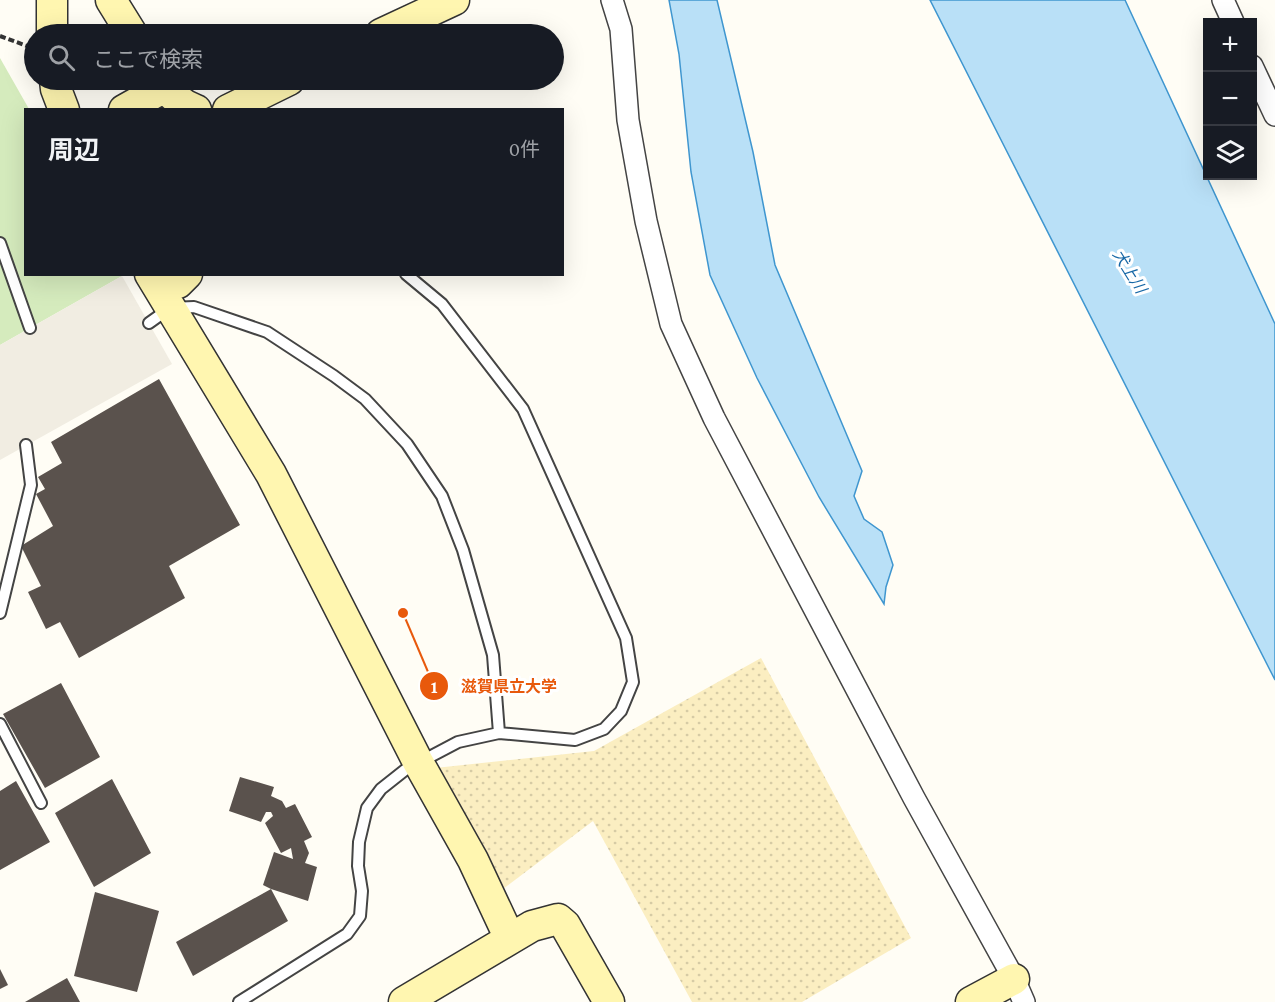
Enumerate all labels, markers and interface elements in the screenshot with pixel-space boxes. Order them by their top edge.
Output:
map controls [1203,18,1257,180]
button: + [1203,18,1257,72]
search box [24,24,564,90]
icon: search [45,41,78,74]
text: ここで検索 [93,47,203,72]
button: − [1203,72,1257,126]
button: layers [1203,126,1257,180]
text: 周辺 [48,136,100,165]
text: 0件 [509,138,540,160]
water label: 犬上川 [1110,246,1151,298]
callout: 滋賀県立大学 [419,669,569,703]
text: 1 [431,677,438,697]
text: 滋賀県立大学 [461,678,557,695]

